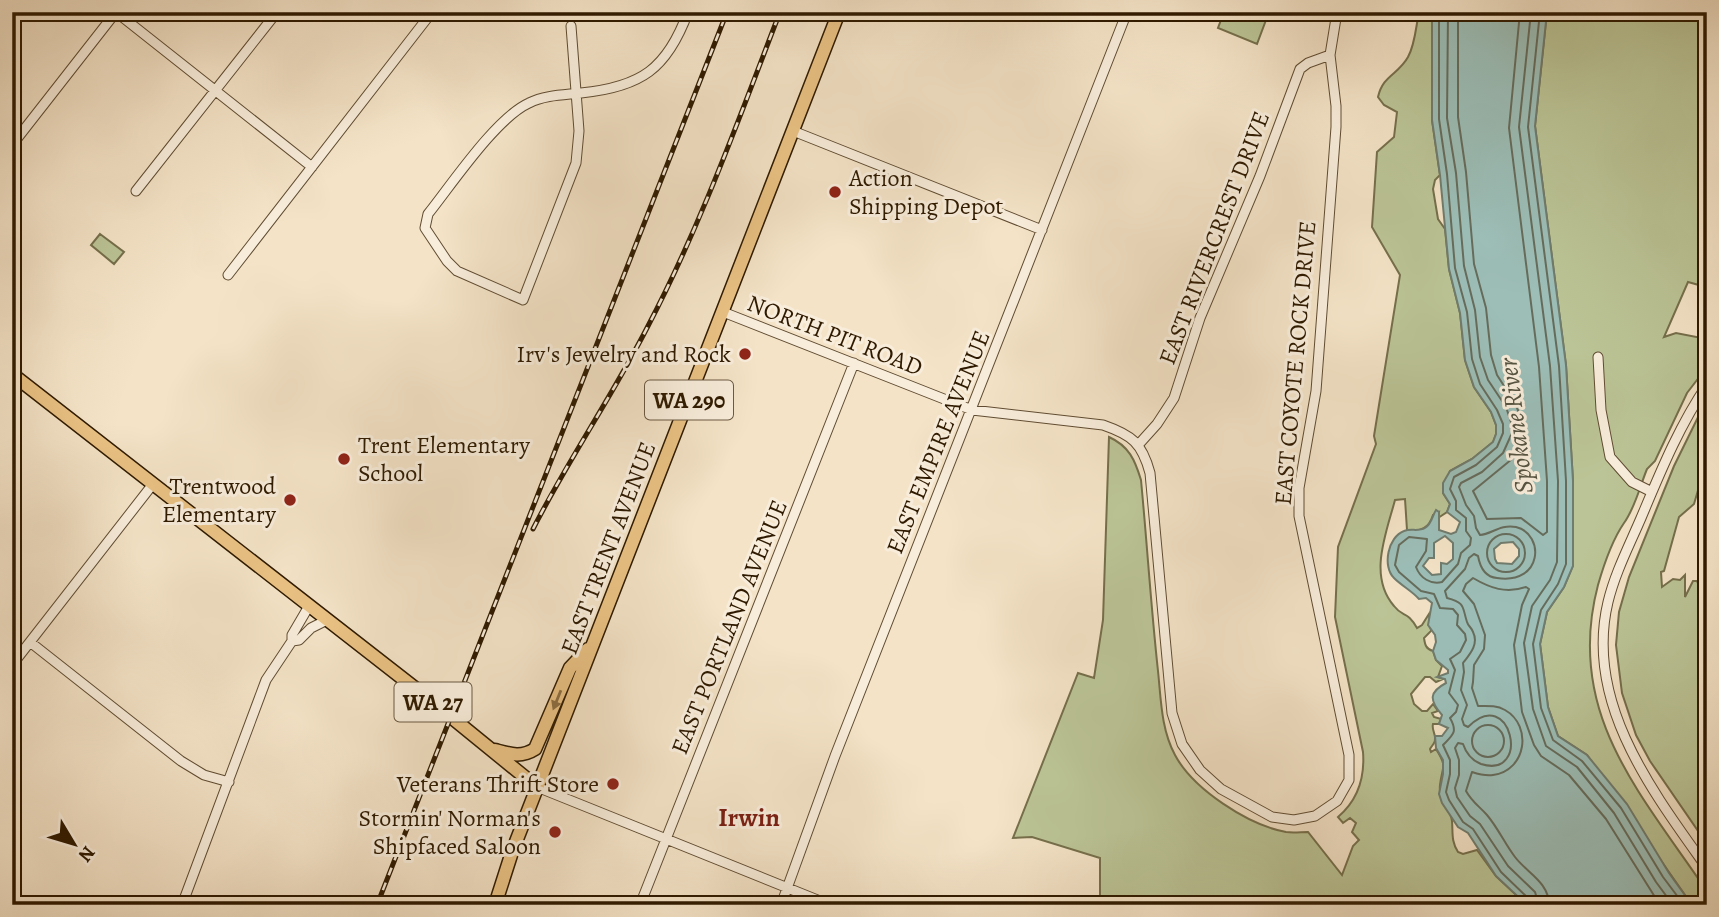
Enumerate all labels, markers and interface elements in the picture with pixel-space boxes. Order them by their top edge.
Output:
street label: EAST RIVERCREST DRIVE [1151,107,1277,369]
place label: Action Shipping Depot [848,162,1003,222]
marker: Action Shipping Depot [827,184,843,200]
street label: EAST COYOTE ROCK DRIVE [1267,219,1323,507]
street label: NORTH PIT ROAD [743,287,927,383]
street label: EAST EMPIRE AVENUE [879,325,997,559]
place label: Irv's Jewelry and Rock [517,338,731,370]
marker: Irv's Jewelry and Rock [737,346,753,362]
water label: Spokane River [1490,355,1542,496]
road number: WA 290 [645,380,733,420]
place label: Trent Elementary School [358,429,530,489]
street label: EAST TRENT AVENUE [553,437,663,659]
marker: Trent Elementary School [336,451,352,467]
place label: Trentwood Elementary [162,470,276,530]
marker: Trentwood Elementary [282,492,298,508]
street label: EAST PORTLAND AVENUE [663,495,795,759]
road number: WA 27 [394,682,472,722]
one-way arrow [551,689,562,710]
place label: Veterans Thrift Store [396,768,599,800]
marker: Veterans Thrift Store [605,776,621,792]
district label: Irwin [718,800,780,835]
place label: Stormin' Norman's Shipfaced Saloon [359,802,541,862]
north arrow [38,808,108,878]
marker: Stormin' Norman's Shipfaced Saloon [547,824,563,840]
text: N [72,840,101,867]

